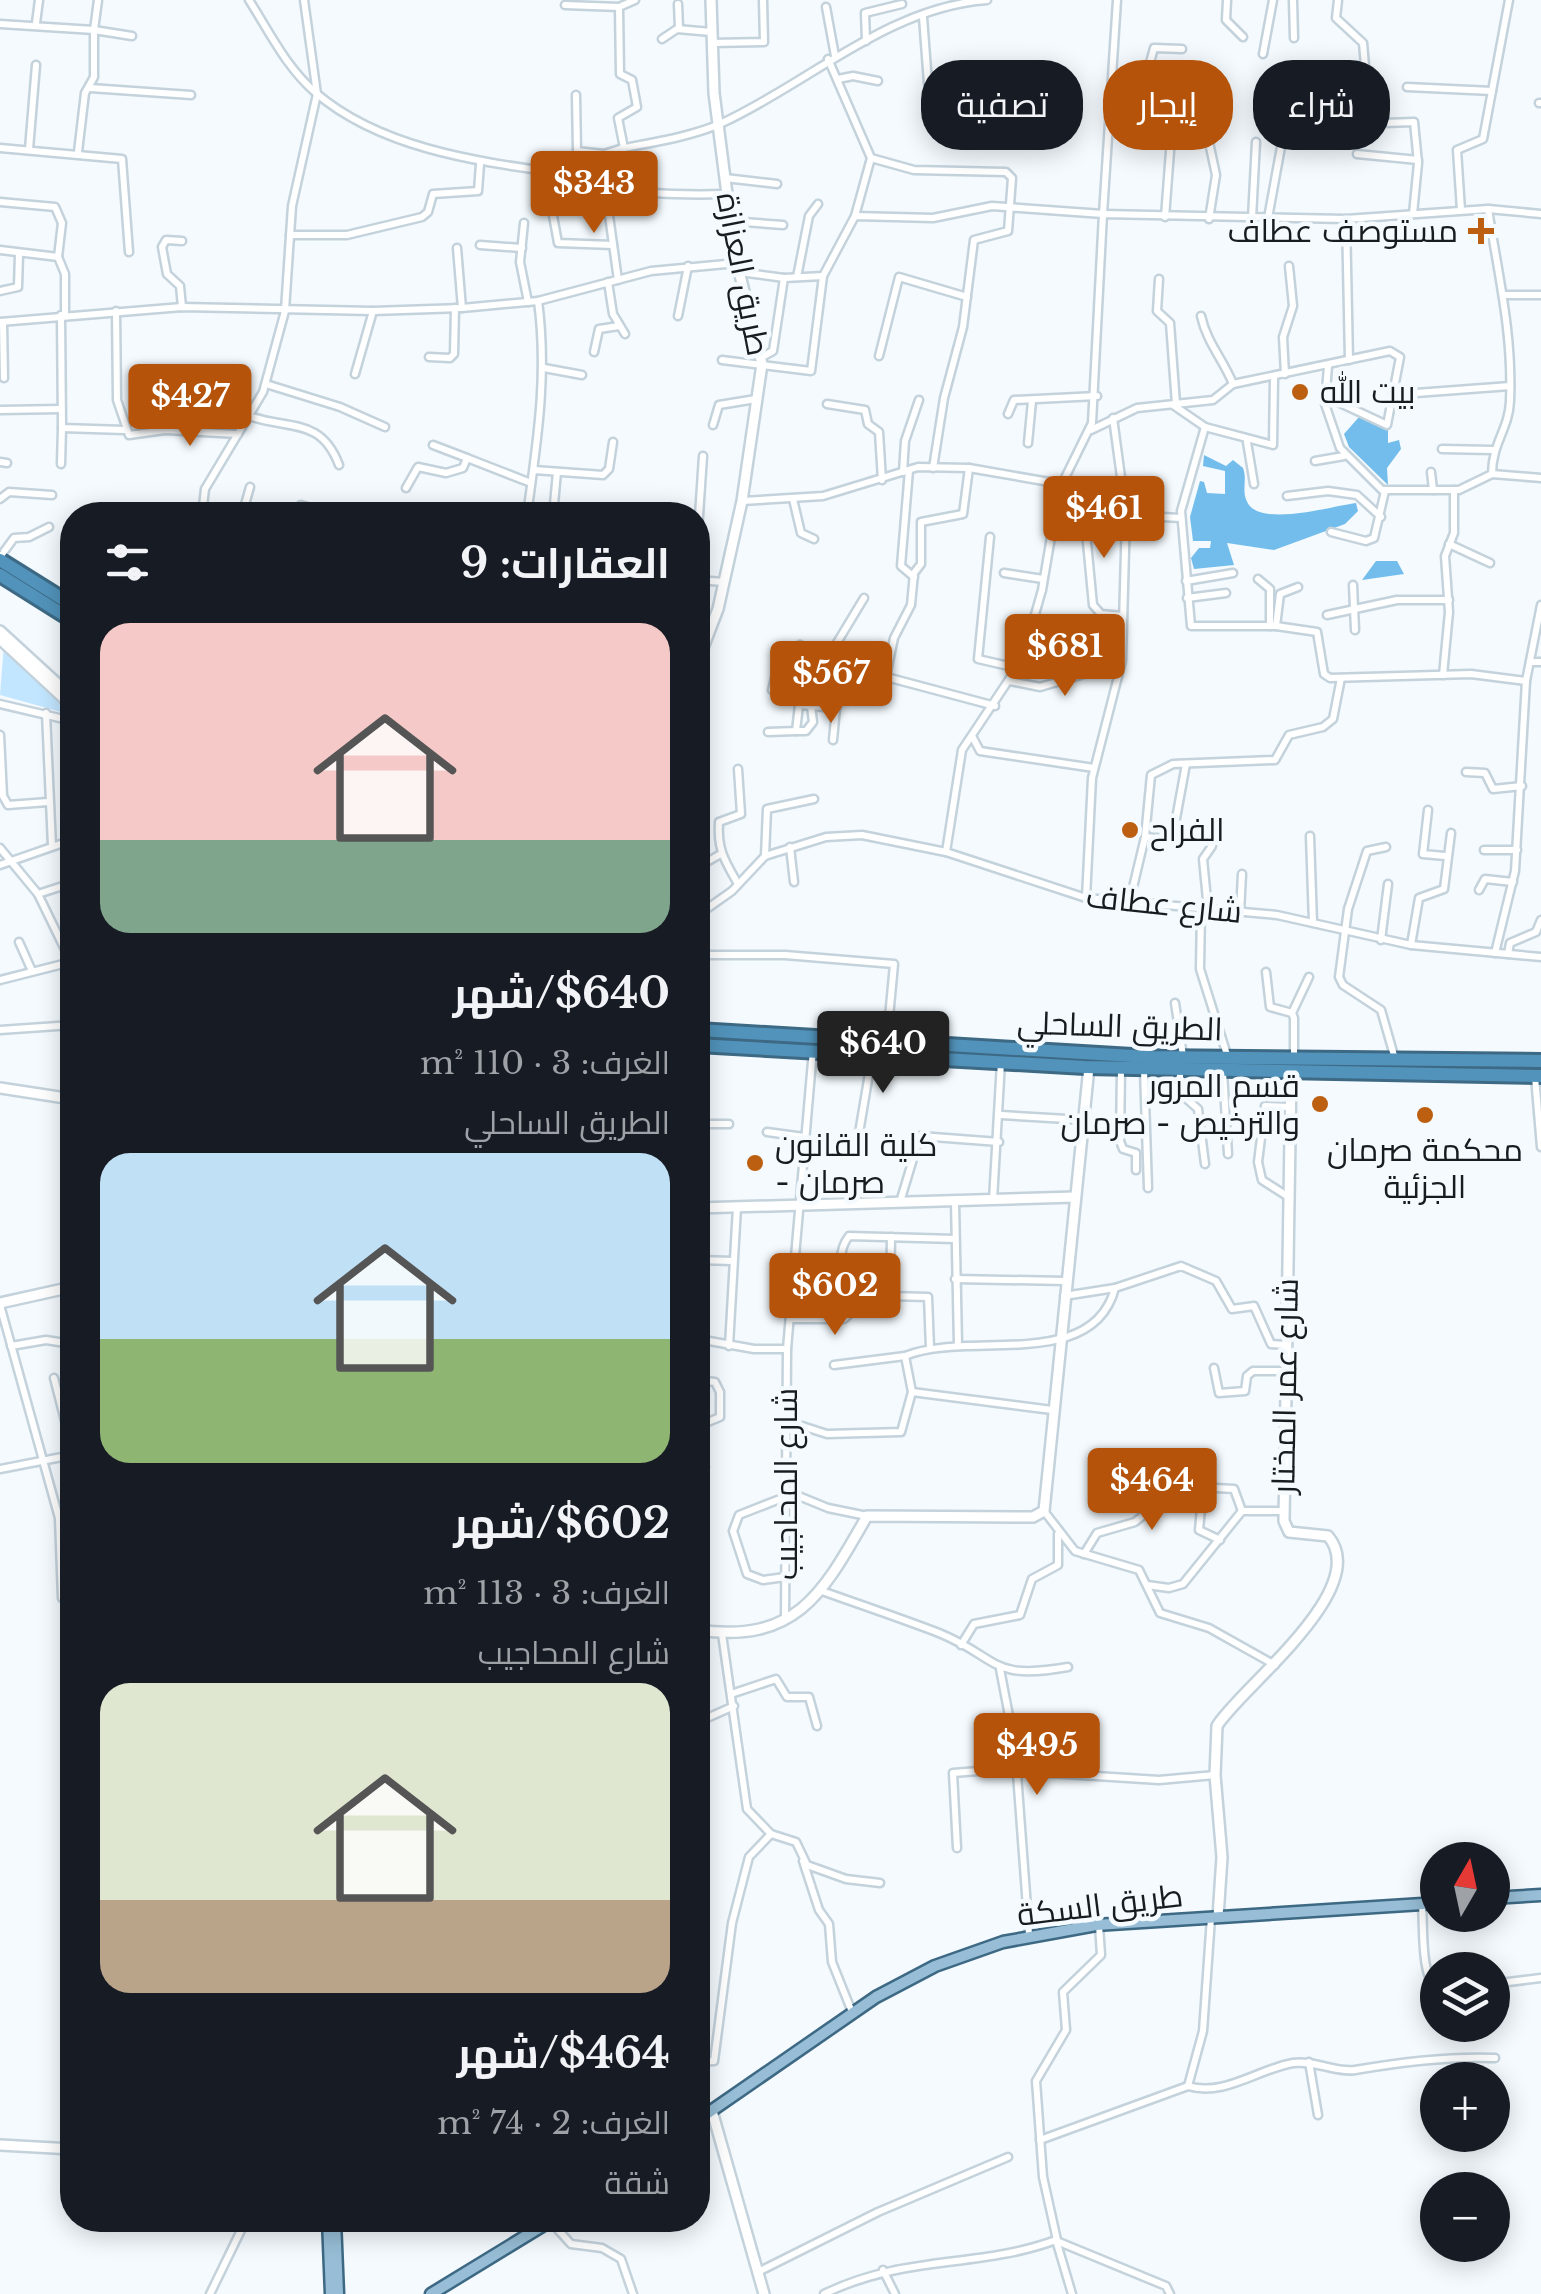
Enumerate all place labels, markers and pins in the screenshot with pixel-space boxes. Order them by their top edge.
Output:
pin: $343 [535,151,653,236]
place label: مستوصف عطاف [1227,211,1458,251]
marker: مستوصف عطاف [1468,218,1494,244]
pin: $427 [131,364,249,449]
place label: بيت الله [1320,371,1416,412]
marker: بيت الله [1289,381,1311,403]
pin: $461 [1045,476,1163,561]
pin: $681 [1006,614,1124,699]
pin: $567 [772,641,890,726]
place label: الفراح [1150,810,1225,852]
marker: الفراح [1119,819,1141,841]
pin: $640 [824,1011,942,1096]
place label: قسم المرور والترخيص - صرمان [1061,1066,1300,1143]
marker: قسم المرور والترخيص - صرمان [1309,1093,1331,1115]
marker: محكمة صرمان الجزئية [1414,1104,1436,1126]
place label: كلية القانون - صرمان [775,1125,938,1202]
place label: محكمة صرمان الجزئية [1327,1130,1523,1207]
marker: كلية القانون - صرمان [744,1152,766,1174]
pin: $602 [776,1253,894,1338]
pin: $464 [1093,1448,1211,1533]
pin: $495 [978,1713,1096,1798]

